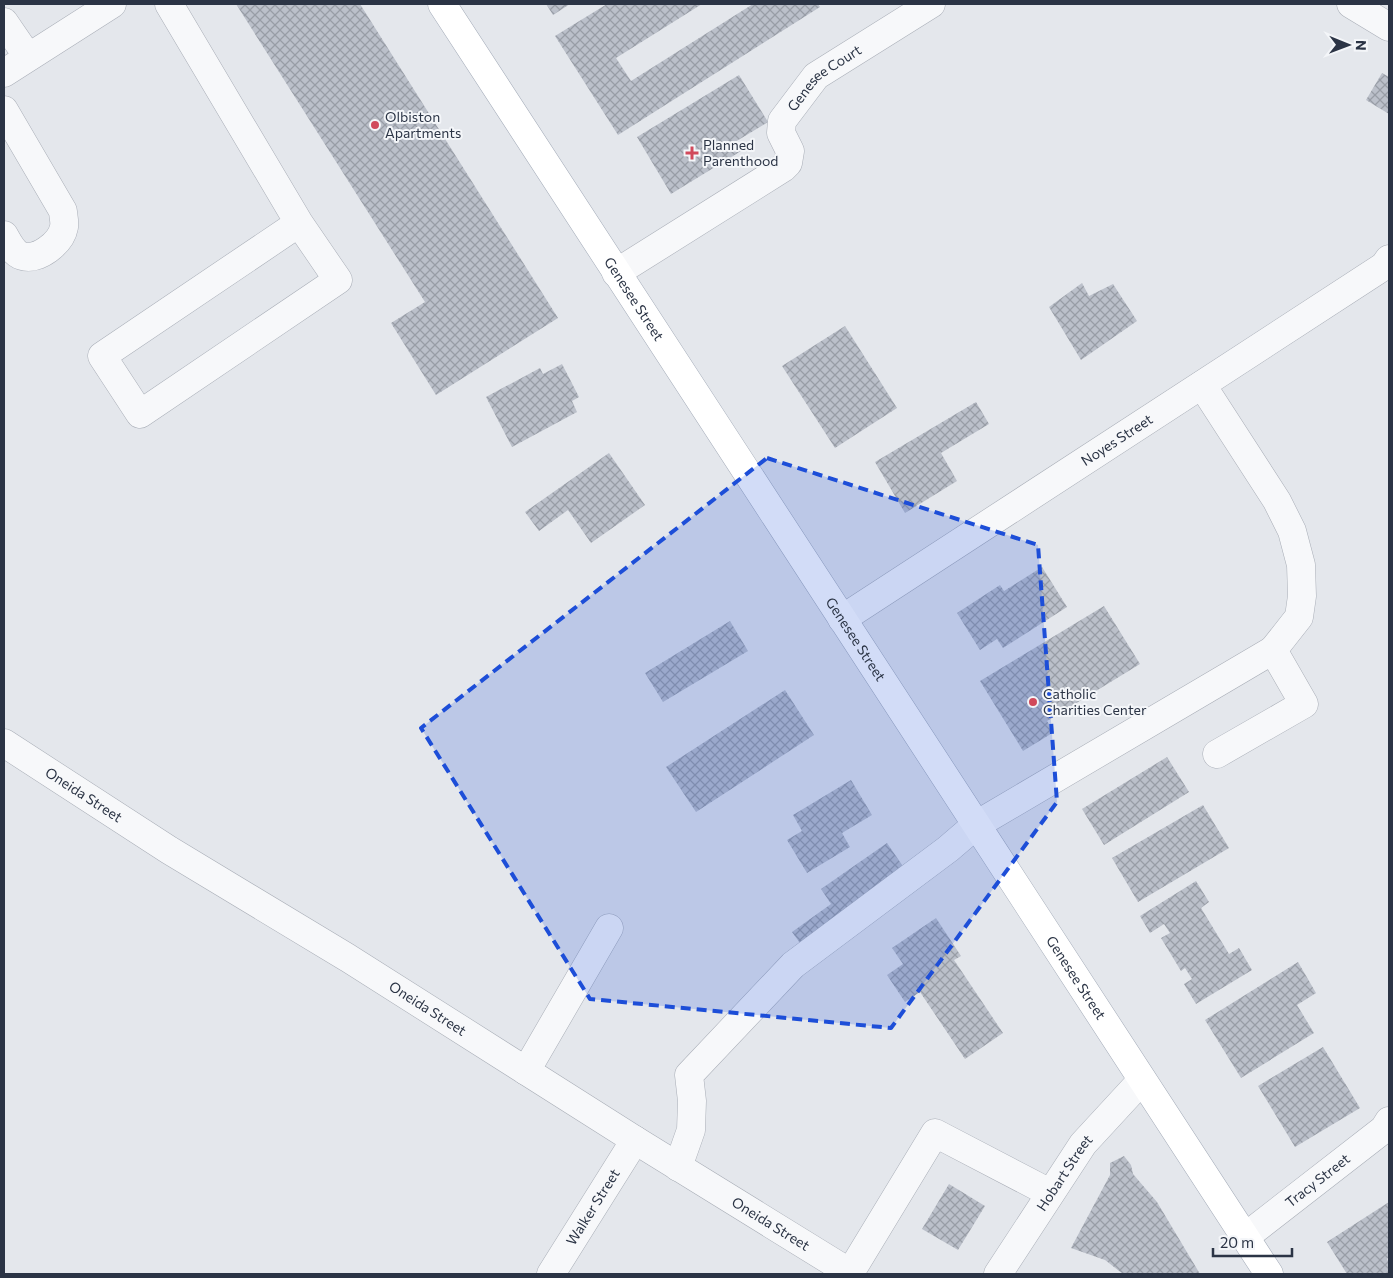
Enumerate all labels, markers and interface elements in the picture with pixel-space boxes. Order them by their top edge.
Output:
north arrow [1323,20,1373,70]
text: N [1353,40,1370,51]
street label: Genesee Court [783,41,864,114]
place label: Olbiston Apartments [385,108,461,141]
marker: Olbiston Apartments [369,119,381,131]
place label: Planned Parenthood [703,136,778,169]
marker: Planned Parenthood [685,146,699,160]
street label: Genesee Street [601,254,668,344]
street label: Noyes Street [1078,410,1156,469]
street label: Genesee Street [823,594,890,684]
place label: Catholic Charities Center [1043,685,1147,718]
marker: Catholic Charities Center [1027,696,1039,708]
street label: Oneida Street [42,763,126,826]
street label: Genesee Street [1043,932,1110,1023]
street label: Oneida Street [386,977,470,1039]
street label: Hobart Street [1033,1131,1096,1214]
street label: Tracy Street [1282,1150,1353,1211]
street label: Walker Street [562,1165,623,1248]
street label: Oneida Street [729,1193,813,1254]
scale bar [1213,1226,1292,1258]
text: 20 m [1220,1233,1254,1251]

